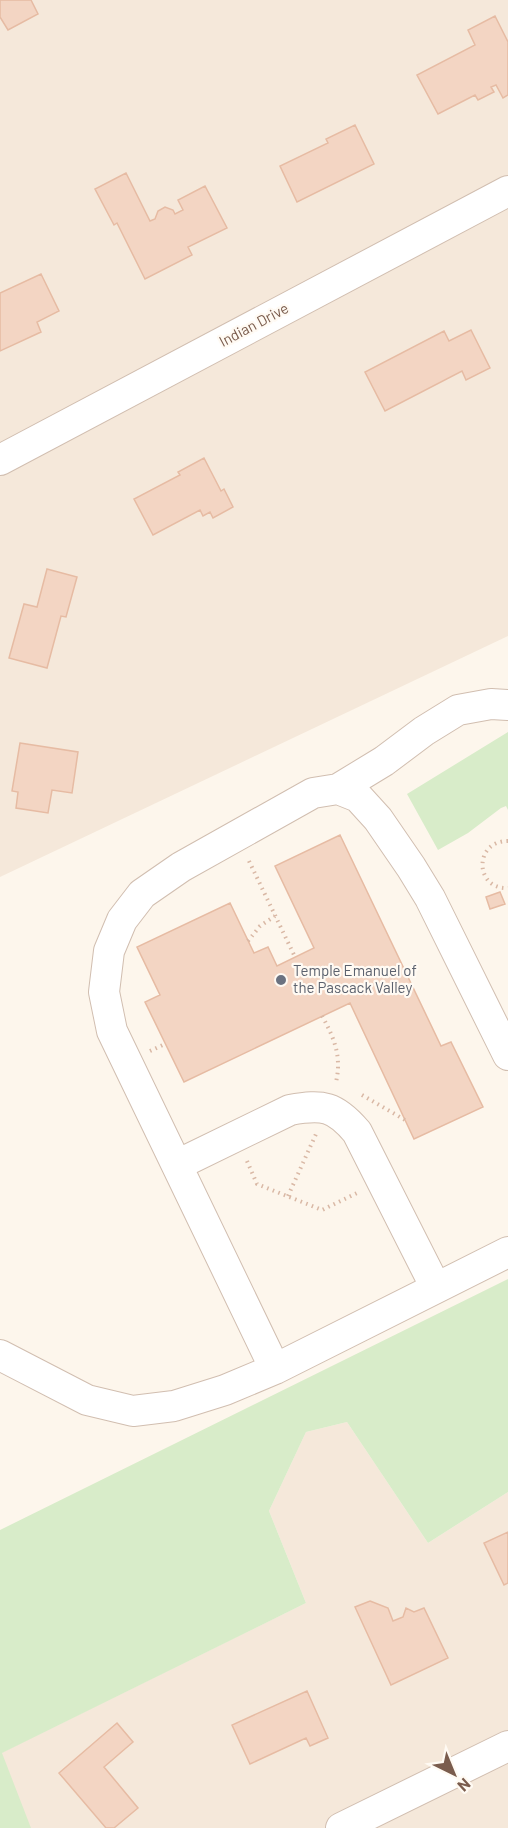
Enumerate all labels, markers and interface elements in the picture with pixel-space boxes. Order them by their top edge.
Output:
street label: Indian Drive [216,298,291,350]
place label: Temple Emanuel of the Pascack Valley [293,961,417,996]
marker: Temple Emanuel of the Pascack Valley [274,973,288,987]
north arrow [424,1744,484,1804]
text: N [454,1775,475,1796]

